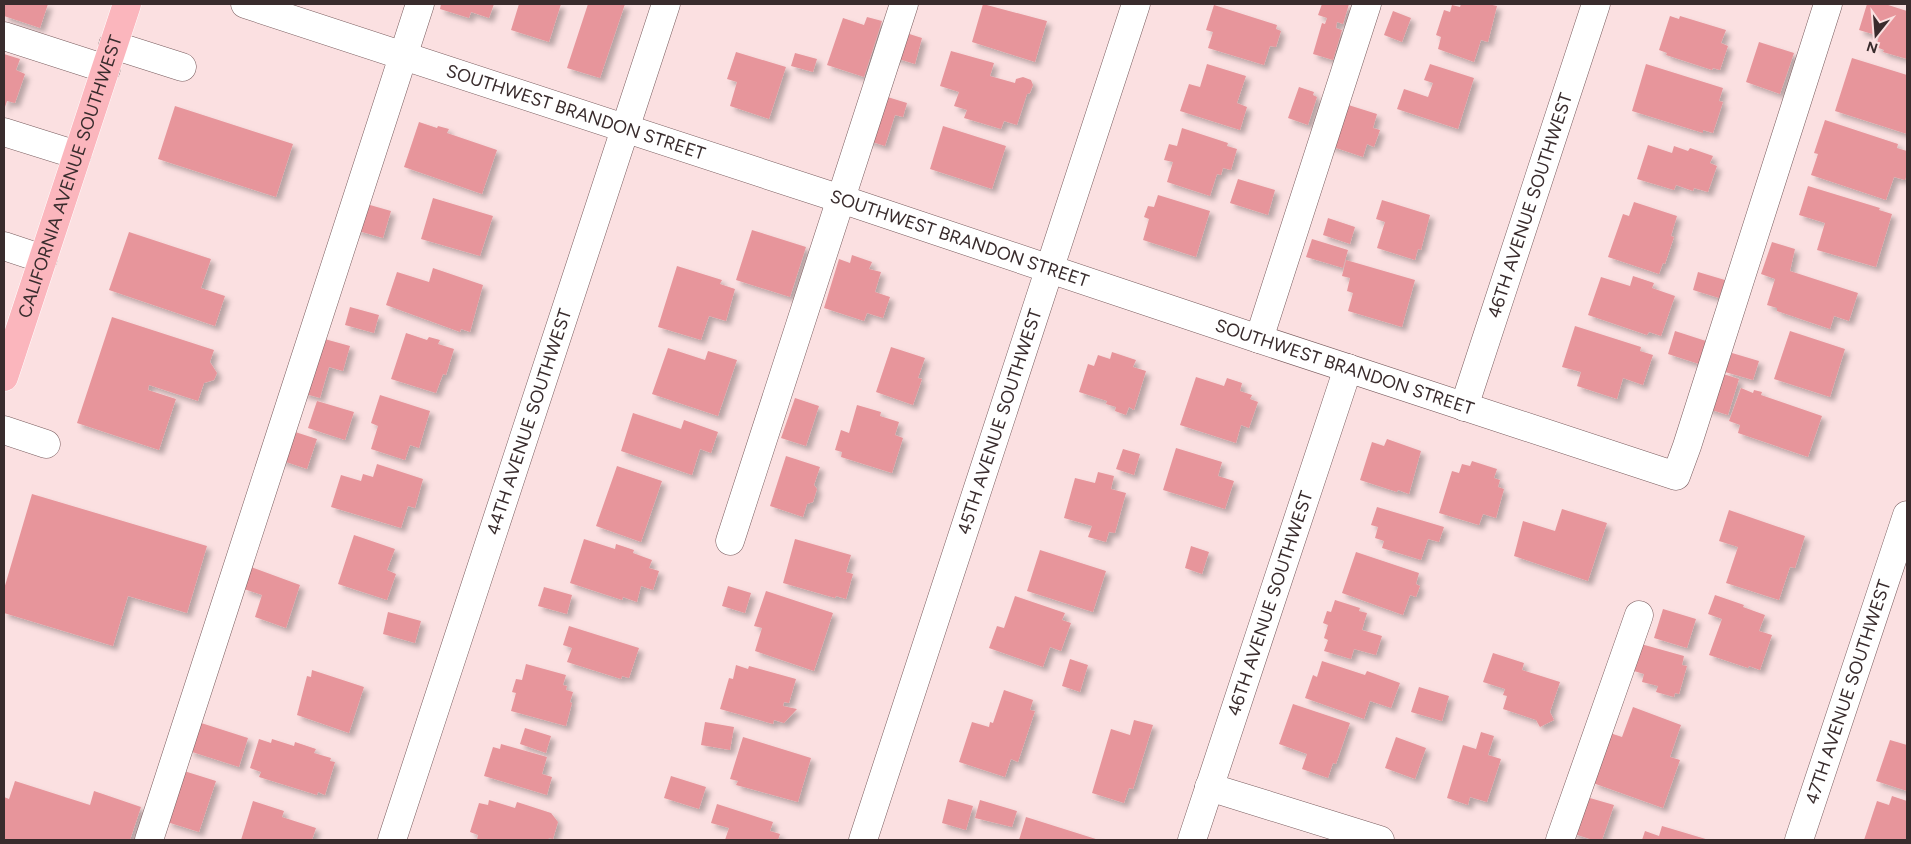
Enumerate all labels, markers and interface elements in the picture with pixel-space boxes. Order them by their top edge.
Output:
north arrow [1851,10,1901,60]
street label: CALIFORNIA AVENUE SOUTHWEST [13,32,127,321]
text: N [1865,37,1880,57]
street label: SOUTHWEST BRANDON STREET [443,60,708,165]
street label: 46TH AVENUE SOUTHWEST [1483,90,1577,321]
street label: SOUTHWEST BRANDON STREET [827,185,1092,292]
street label: 44TH AVENUE SOUTHWEST [482,306,576,538]
street label: 45TH AVENUE SOUTHWEST [953,306,1047,537]
street label: SOUTHWEST BRANDON STREET [1212,314,1477,420]
street label: 46TH AVENUE SOUTHWEST [1223,488,1318,719]
street label: 47TH AVENUE SOUTHWEST [1801,577,1896,807]

